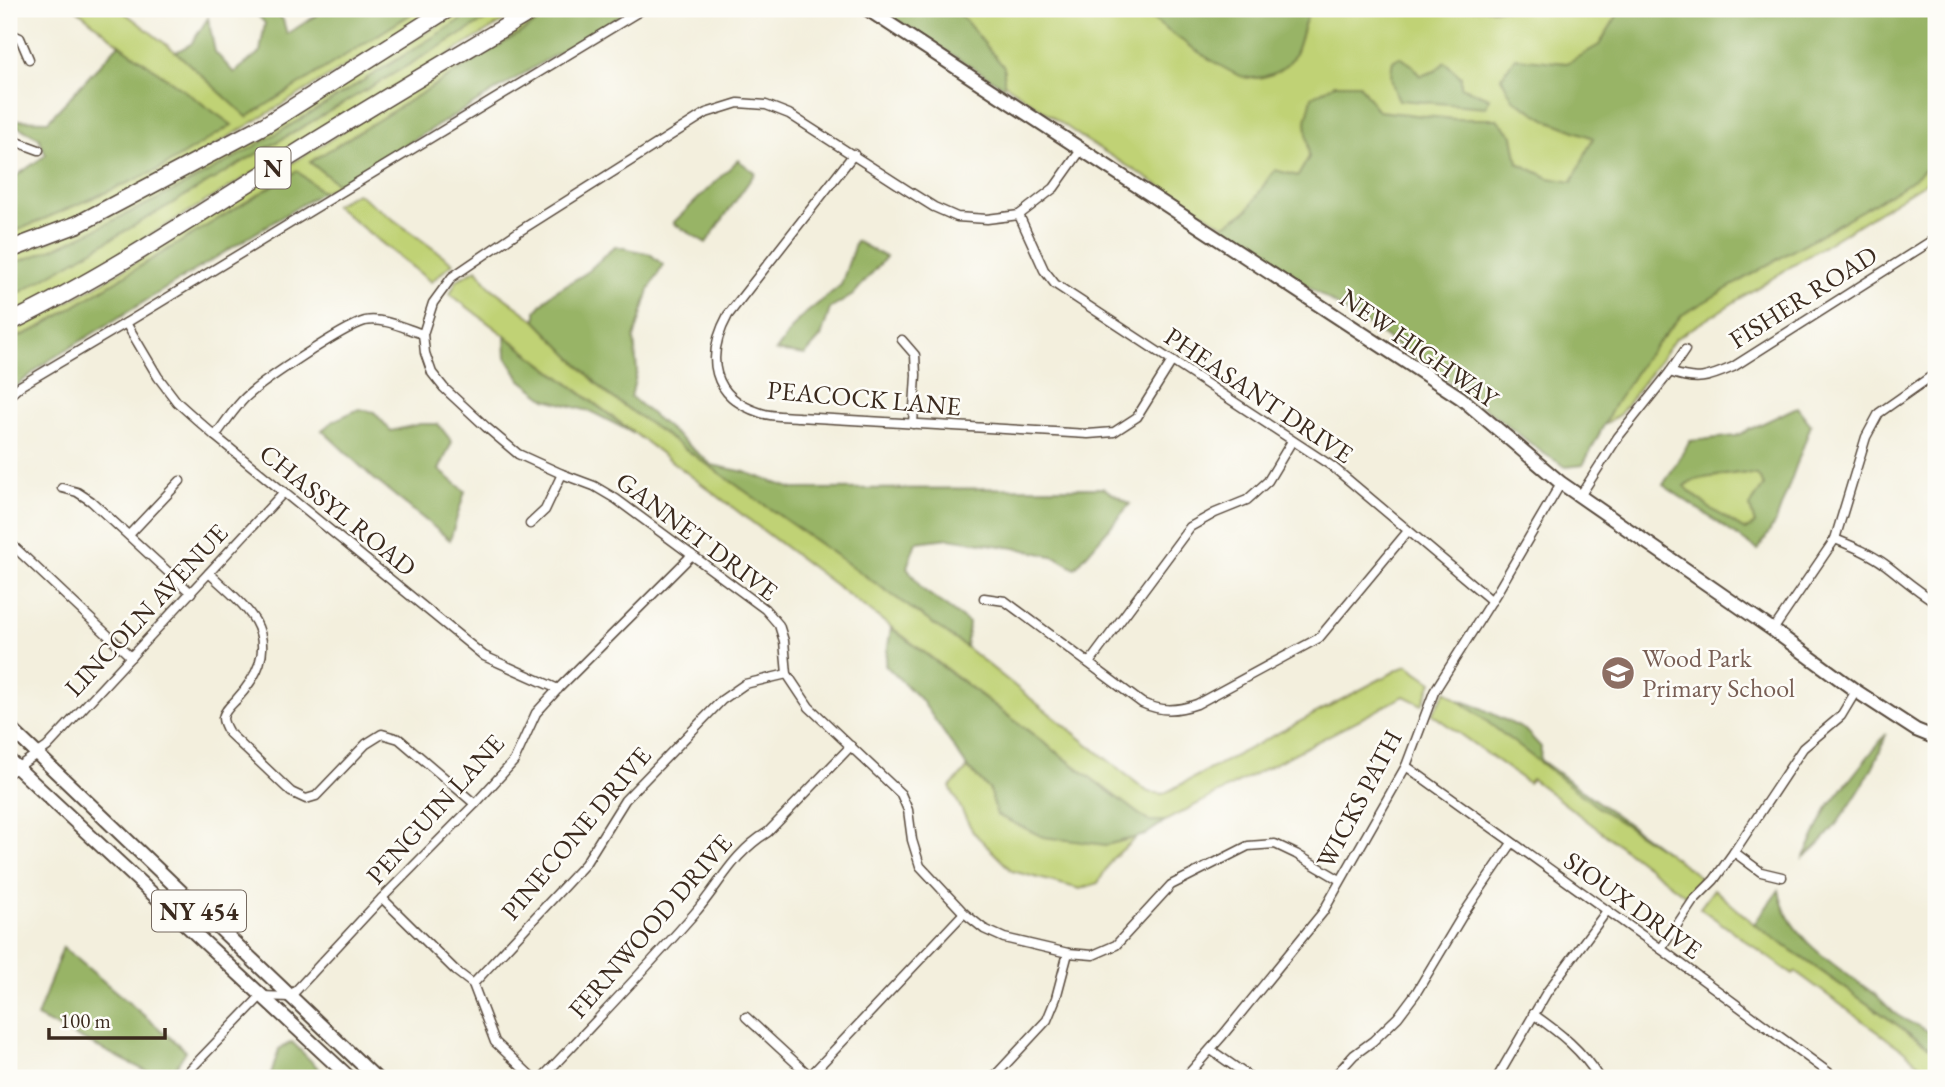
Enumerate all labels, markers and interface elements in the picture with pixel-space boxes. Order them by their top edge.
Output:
road number: N [256,148,290,188]
street label: FISHER ROAD [1722,238,1884,356]
street label: NEW HIGHWAY [1333,281,1506,416]
street label: PHEASANT DRIVE [1158,319,1360,471]
street label: PEACOCK LANE [766,373,963,423]
street label: CHASSYL ROAD [253,436,423,584]
street label: GANNET DRIVE [609,464,785,608]
street label: LINCOLN AVENUE [57,516,235,704]
place label: Wood Park Primary School [1642,641,1795,705]
school or university icon: Wood Park Primary School [1599,654,1637,692]
street label: WICKS PATH [1308,724,1410,874]
street label: PENGUIN LANE [359,726,512,891]
street label: PINECONE DRIVE [493,739,659,927]
street label: FERNWOOD DRIVE [561,826,740,1025]
street label: SIOUX DRIVE [1557,843,1709,967]
road number: NY 454 [152,890,246,931]
scale bar [49,996,164,1040]
text: 100 m [60,1007,111,1034]

